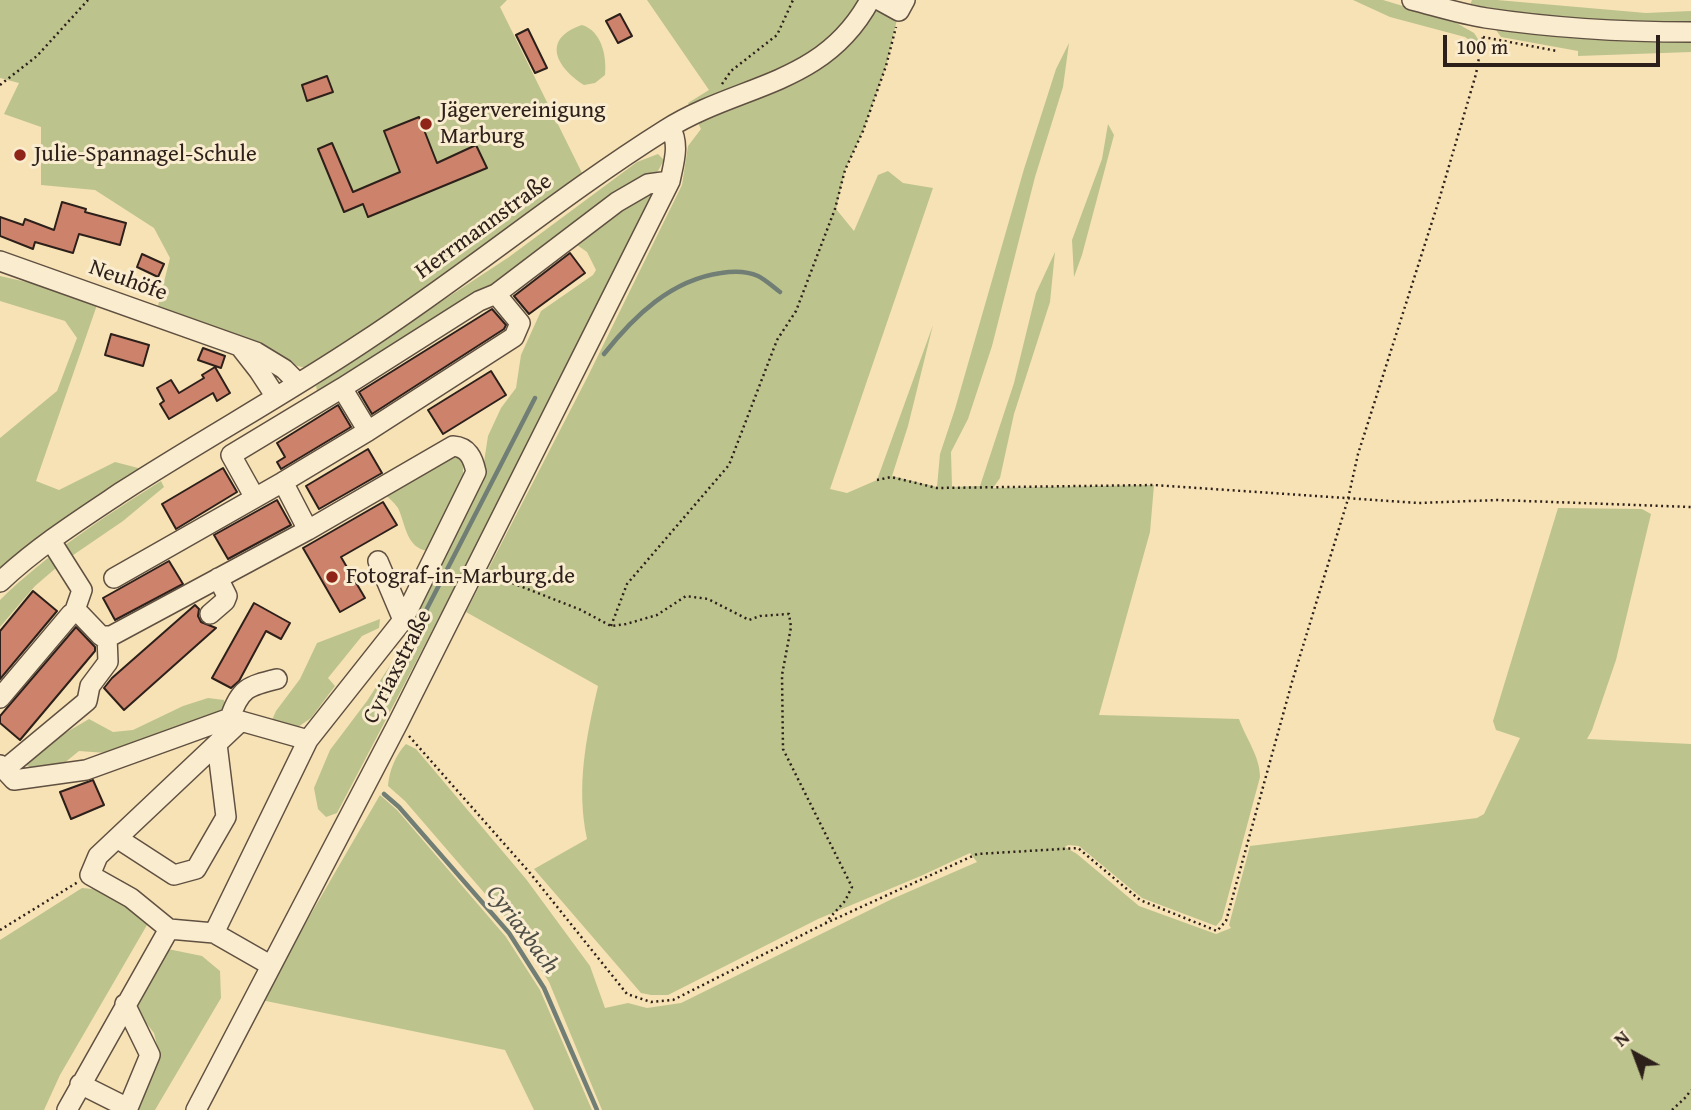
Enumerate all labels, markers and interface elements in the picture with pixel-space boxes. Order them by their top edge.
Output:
scale bar [1446,21,1663,65]
text: 100 m [1456,31,1508,62]
place label: Jägervereinigung Marburg [440,97,606,151]
marker: Jägervereinigung Marburg [418,116,434,132]
place label: Julie-Spannagel-Schule [34,141,257,169]
marker: Julie-Spannagel-Schule [12,147,28,163]
street label: Herrmannstraße [410,168,558,286]
street label: Neuhöfe [85,254,171,308]
place label: Fotograf-in-Marburg.de [346,563,575,591]
marker: Fotograf-in-Marburg.de [324,569,340,585]
street label: Cyriaxstraße [358,605,438,729]
water label: Cyriaxbach [479,880,565,980]
north arrow [1600,1019,1670,1089]
text: N [1607,1023,1635,1053]

